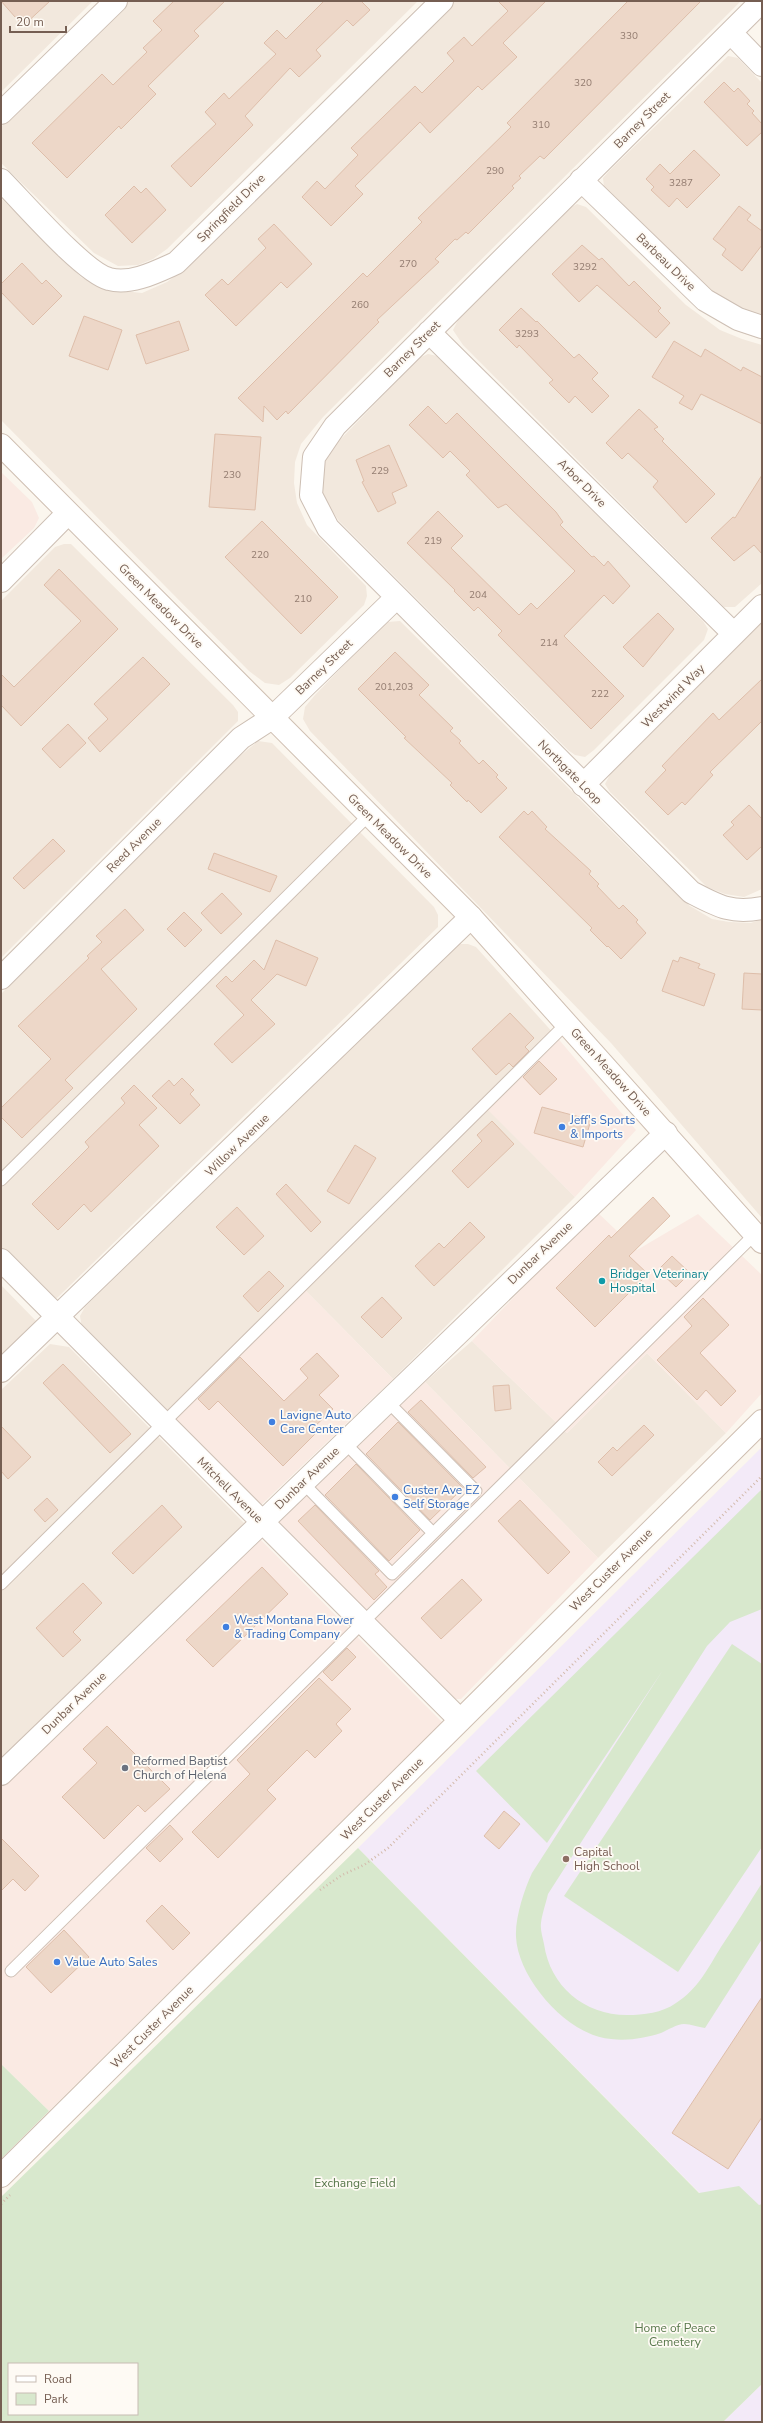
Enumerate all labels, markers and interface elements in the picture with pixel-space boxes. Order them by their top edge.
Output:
scale bar [10,8,66,34]
text: 20 m [16,14,44,30]
house number: 330 [620,29,638,43]
house number: 320 [574,76,592,90]
street label: Barney Street [610,88,674,152]
house number: 310 [532,118,550,132]
house number: 290 [486,164,504,178]
street label: Springfield Drive [193,170,269,246]
house number: 3287 [669,176,693,190]
street label: Barbeau Drive [633,230,699,294]
house number: 270 [399,257,417,271]
house number: 3292 [573,260,597,274]
house number: 260 [351,298,369,312]
street label: Barney Street [380,317,444,381]
house number: 3293 [515,327,539,341]
street label: Arbor Drive [554,455,610,511]
house number: 229 [371,464,389,478]
house number: 230 [223,468,241,482]
house number: 219 [424,534,442,548]
house number: 220 [251,548,269,562]
street label: Green Meadow Drive [115,560,207,652]
house number: 204 [469,588,487,602]
house number: 210 [294,592,312,606]
street label: Barney Street [292,635,357,698]
house number: 214 [540,636,558,650]
street label: Westwind Way [638,660,709,731]
house number: 201,203 [375,680,413,694]
house number: 222 [591,687,609,701]
street label: Northgate Loop [534,736,606,808]
street label: Green Meadow Drive [344,790,436,882]
street label: Reed Avenue [103,814,165,876]
street label: Green Meadow Drive [567,1024,655,1120]
street label: Willow Avenue [201,1110,273,1180]
place label: Jeff's Sports & Imports [569,1112,635,1142]
marker: Jeff's Sports & Imports [557,1122,567,1132]
street label: Dunbar Avenue [504,1218,576,1288]
place label: Bridger Veterinary Hospital [610,1266,709,1296]
marker: Bridger Veterinary Hospital [597,1276,607,1286]
place label: Lavigne Auto Care Center [280,1407,352,1437]
marker: Lavigne Auto Care Center [267,1417,277,1427]
street label: Dunbar Avenue [271,1443,343,1513]
street label: Mitchell Avenue [194,1454,266,1526]
place label: Custer Ave EZ Self Storage [403,1482,479,1512]
marker: Custer Ave EZ Self Storage [390,1492,400,1502]
street label: West Custer Avenue [566,1525,656,1615]
place label: West Montana Flower & Trading Company [234,1612,354,1642]
marker: West Montana Flower & Trading Company [221,1622,231,1632]
street label: Dunbar Avenue [38,1668,110,1738]
place label: Reformed Baptist Church of Helena [133,1753,228,1783]
street label: West Custer Avenue [337,1754,427,1844]
marker: Reformed Baptist Church of Helena [120,1763,130,1773]
place label: Capital High School [574,1844,640,1874]
marker: Capital High School [561,1854,571,1864]
place label: Value Auto Sales [64,1954,158,1970]
marker: Value Auto Sales [52,1957,62,1967]
street label: West Custer Avenue [107,1982,197,2072]
park label: Exchange Field [314,2175,396,2191]
park label: Home of Peace Cemetery [634,2320,716,2350]
legend [8,2363,138,2415]
text: Road [44,2371,72,2387]
text: Park [44,2391,69,2407]

